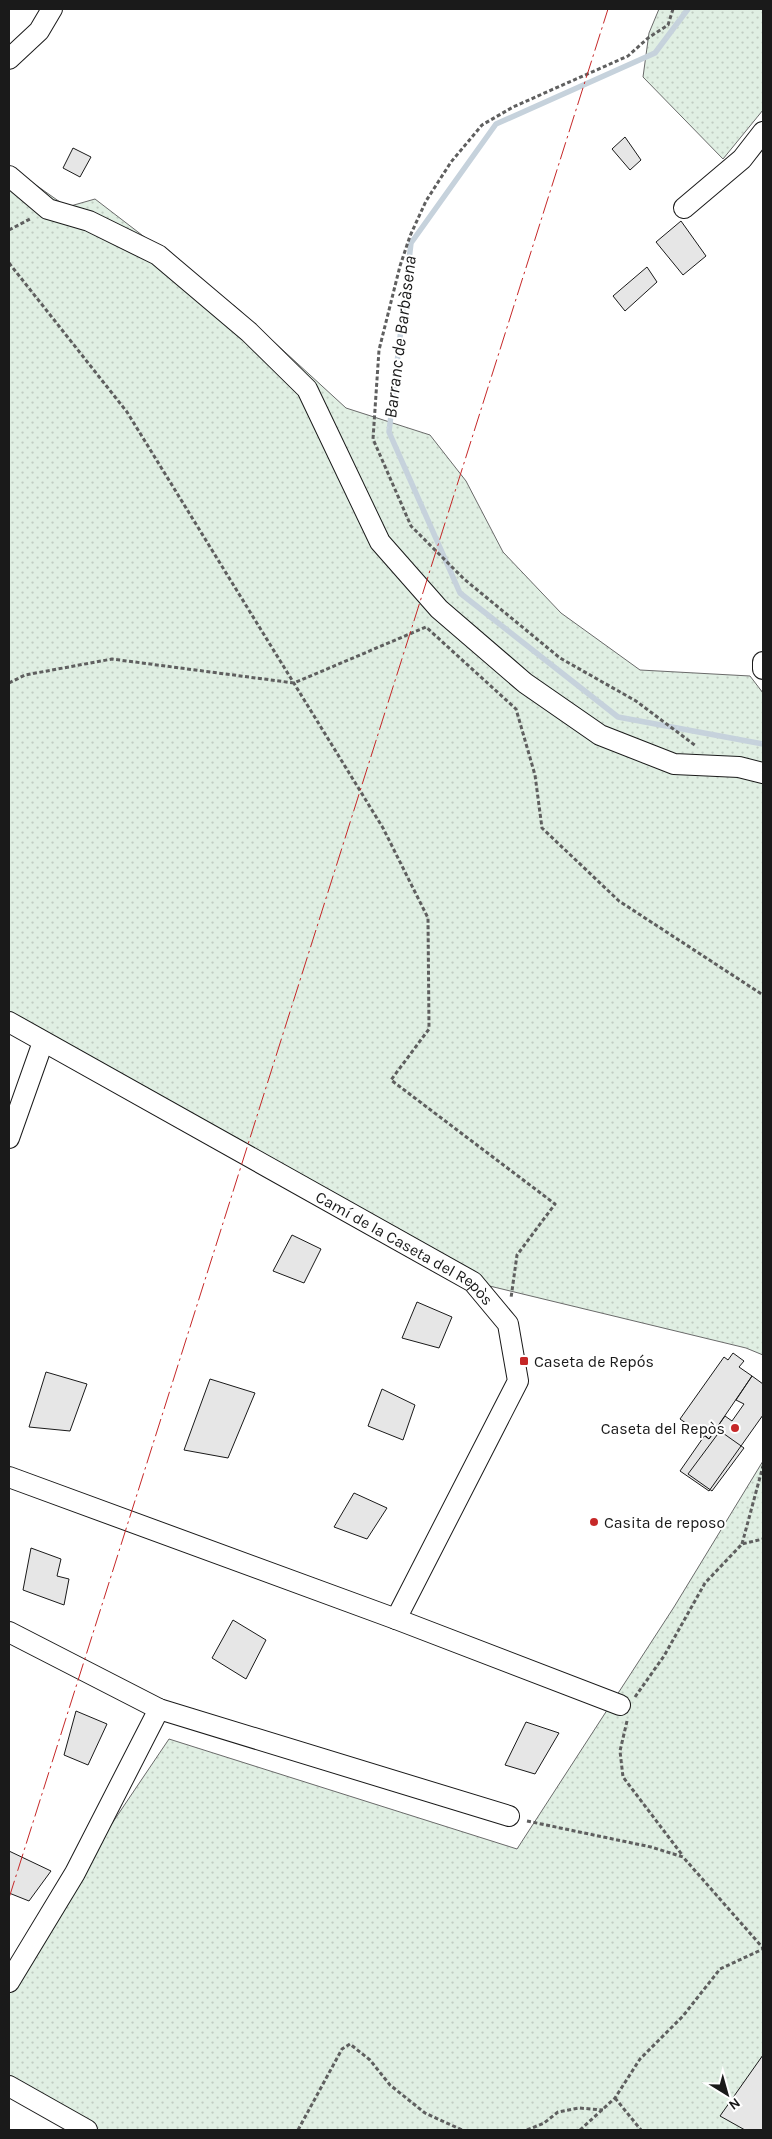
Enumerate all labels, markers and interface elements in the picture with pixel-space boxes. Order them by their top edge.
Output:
water label: Barranc de Barbàsena [379,254,421,420]
street label: Camí de la Caseta del Repòs [313,1186,497,1309]
place label: Caseta de Repós [534,1352,654,1371]
marker: Caseta de Repós [518,1355,530,1367]
place label: Caseta del Repòs [601,1419,725,1438]
marker: Caseta del Repòs [729,1422,741,1434]
place label: Casita de reposo [604,1513,725,1532]
marker: Casita de reposo [588,1516,600,1528]
north arrow [702,2069,752,2119]
text: N [725,2094,744,2114]

